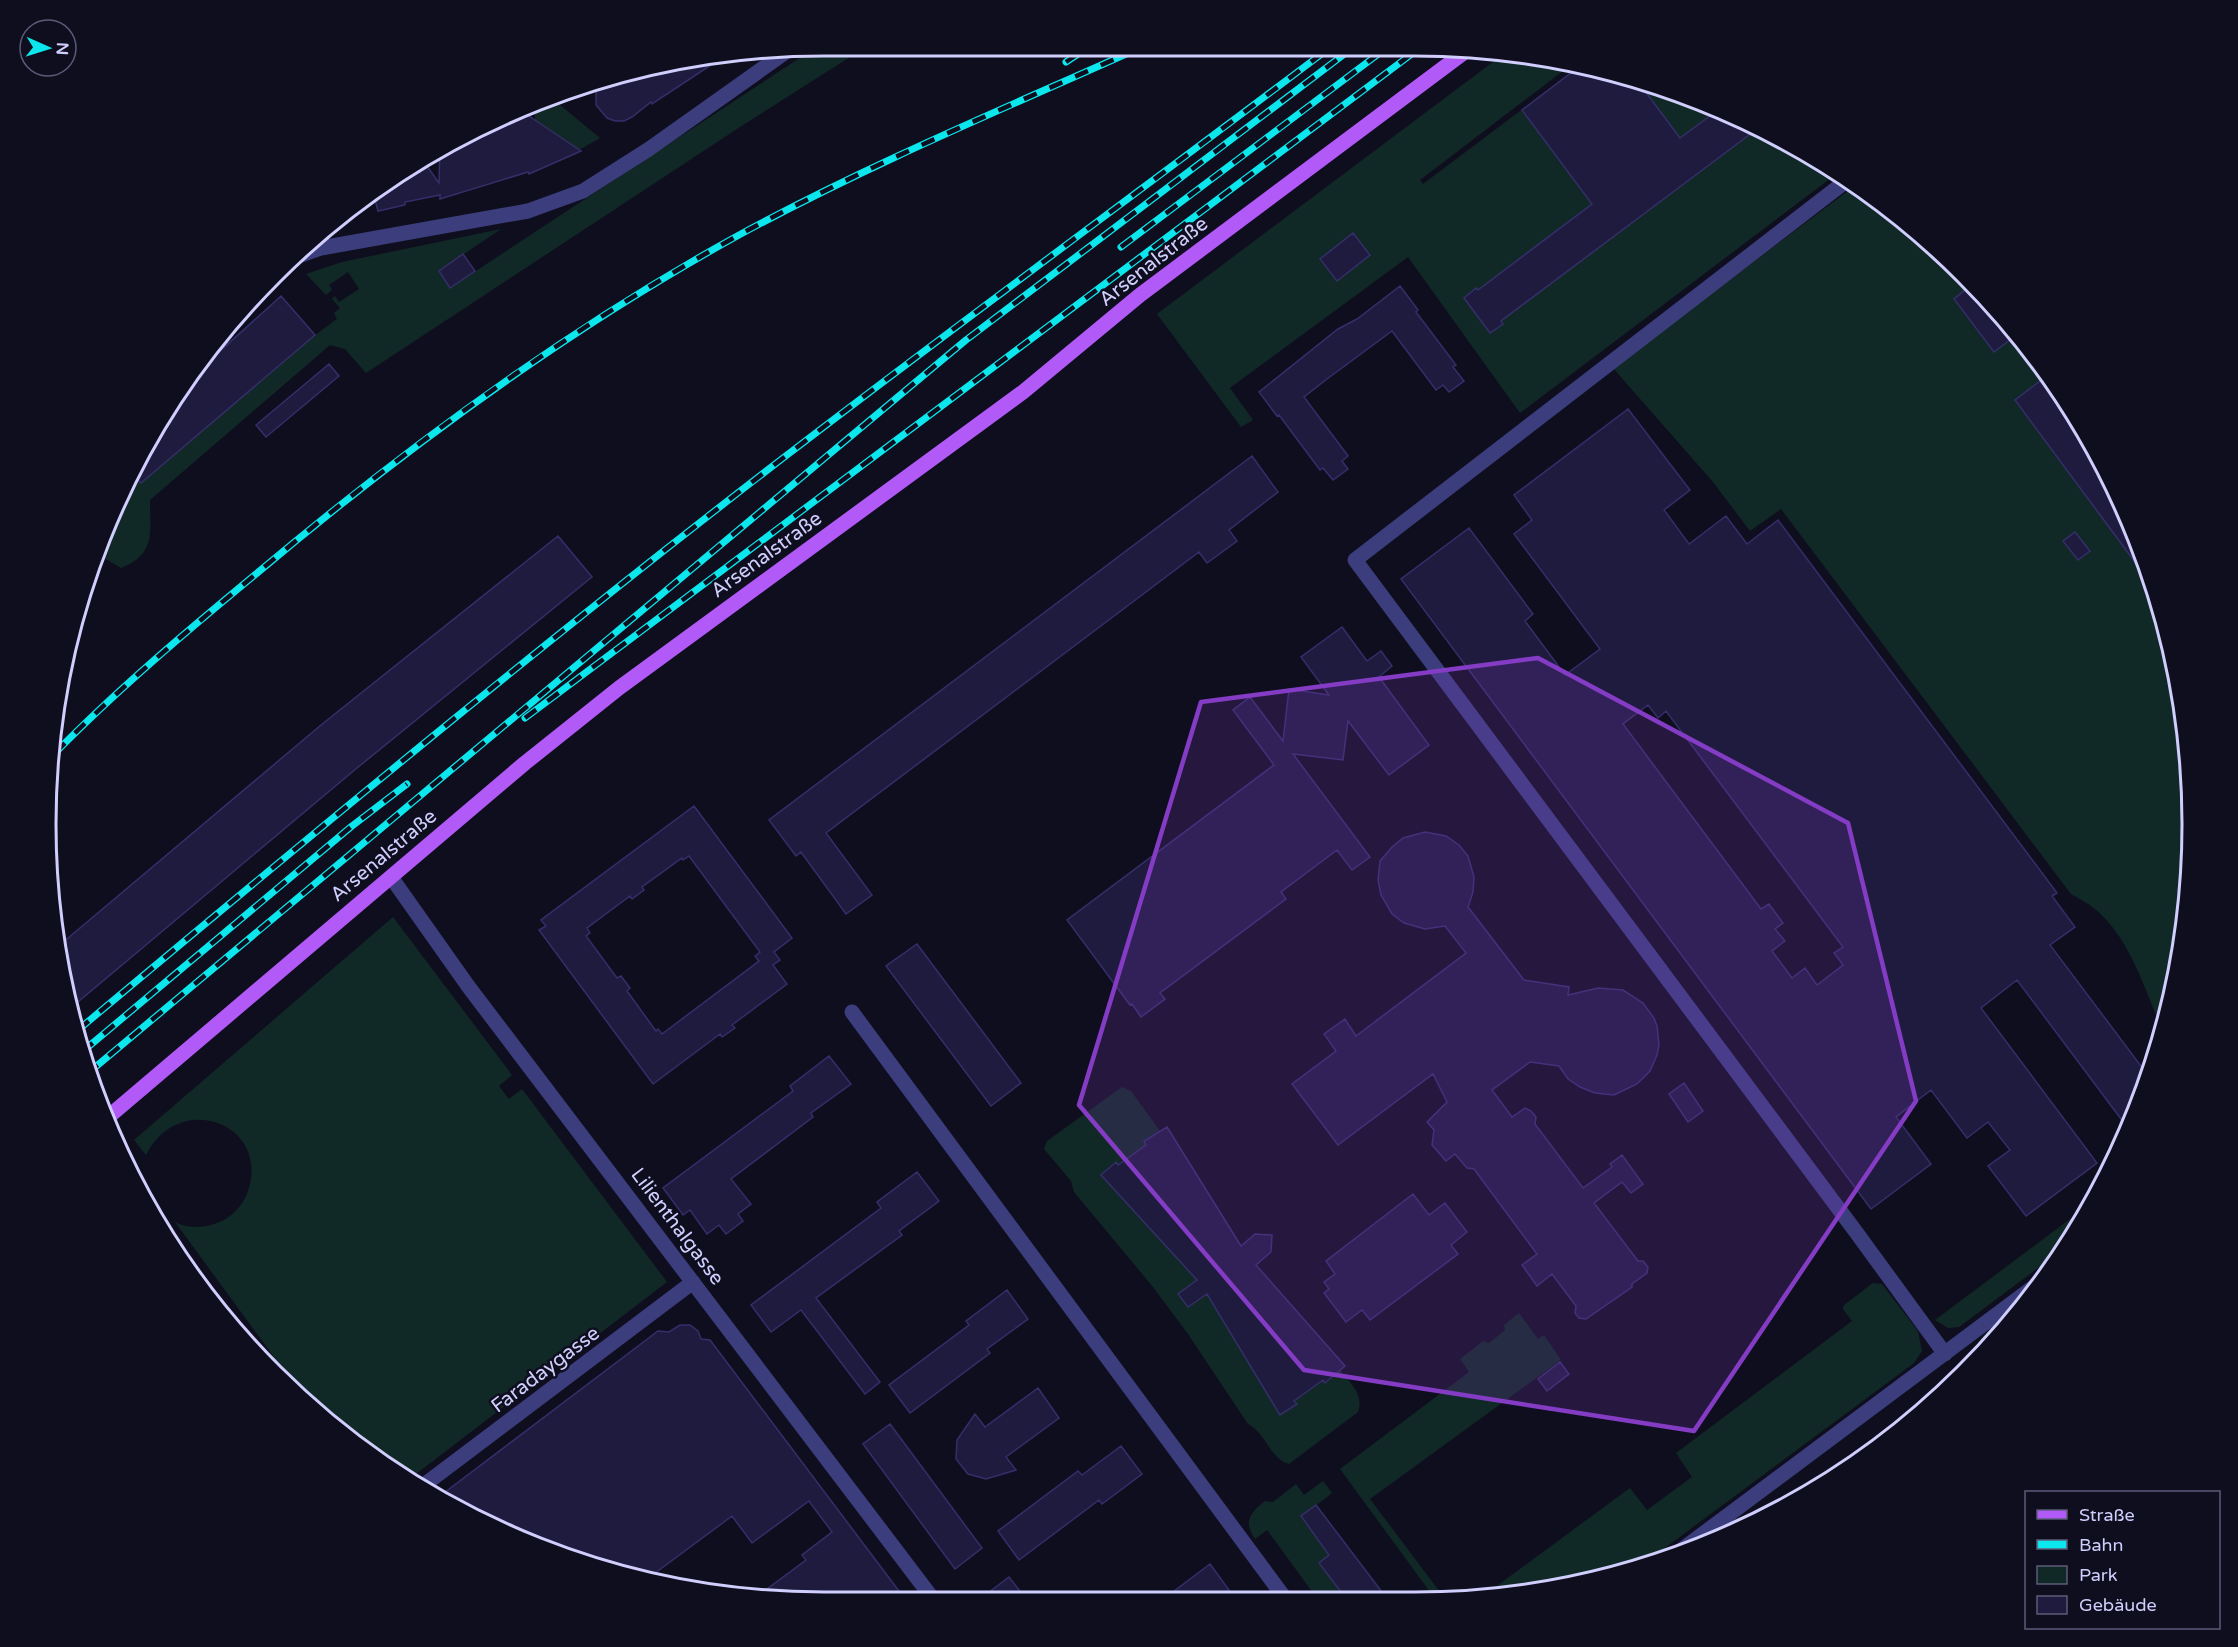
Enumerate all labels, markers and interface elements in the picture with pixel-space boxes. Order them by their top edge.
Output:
north arrow [18,18,78,78]
text: N [52,42,72,56]
street label: Arsenalstraße [1094,212,1213,312]
street label: Arsenalstraße [706,507,827,603]
street label: Arsenalstraße [326,804,442,907]
street label: Lilienthalgasse [625,1163,729,1290]
street label: Faradaygasse [487,1321,605,1418]
legend [2025,1491,2220,1629]
text: Straße [2079,1504,2135,1526]
text: Bahn [2079,1534,2124,1556]
text: Park [2079,1564,2118,1586]
text: Gebäude [2079,1594,2157,1616]

